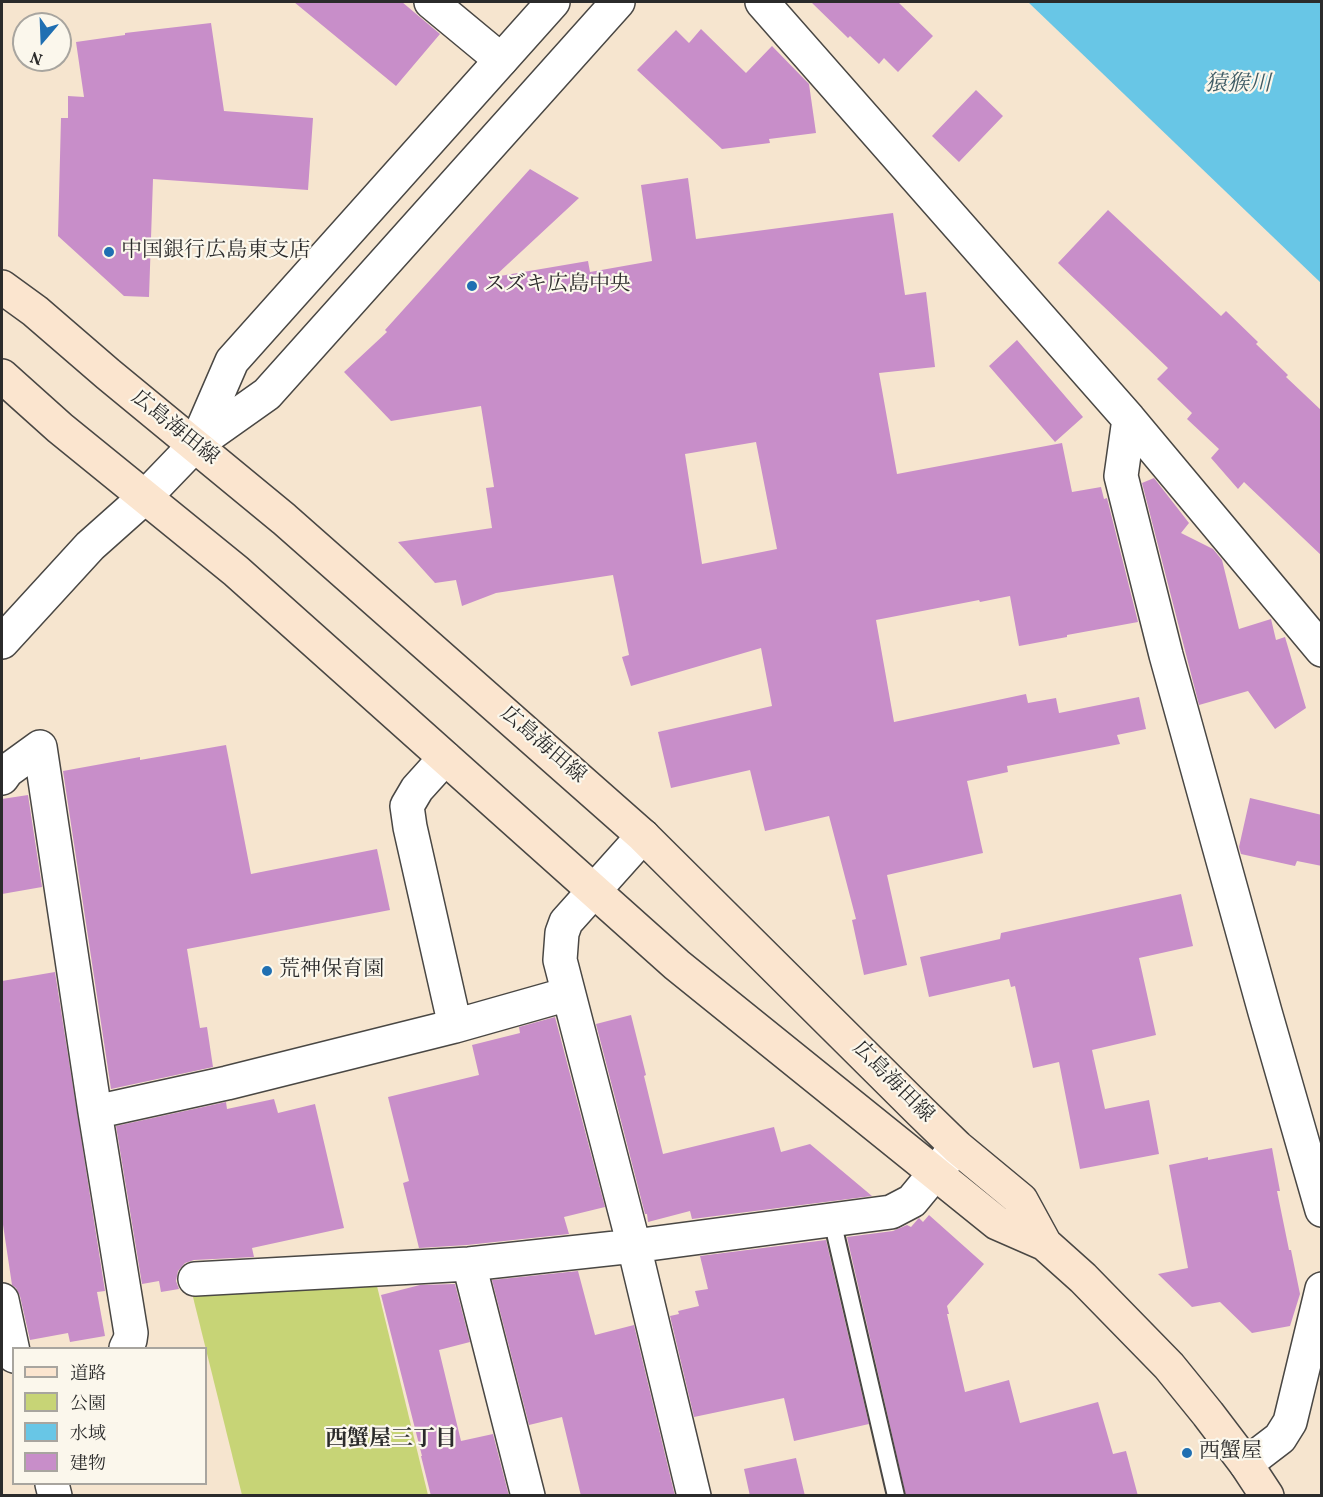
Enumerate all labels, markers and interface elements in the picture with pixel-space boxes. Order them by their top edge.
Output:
north arrow [12,12,72,72]
text: N [28,45,46,69]
water label: 猿猴川 [1205,73,1271,99]
place label: 中国銀行広島東支店 [121,239,310,265]
marker: 中国銀行広島東支店 [102,245,116,259]
place label: スズキ広島中央 [484,273,631,299]
marker: スズキ広島中央 [465,279,479,293]
street label: 広島海田線 [125,386,223,472]
street label: 広島海田線 [494,702,590,790]
place label: 荒神保育園 [279,958,384,984]
marker: 荒神保育園 [260,964,274,978]
street label: 広島海田線 [846,1037,938,1129]
legend [12,1347,207,1485]
text: 道路 [70,1362,106,1387]
text: 公園 [70,1392,106,1417]
text: 水域 [70,1422,106,1447]
district label: 西蟹屋三丁目 [325,1428,457,1454]
place label: 西蟹屋 [1199,1440,1262,1466]
marker: 西蟹屋 [1180,1446,1194,1460]
text: 建物 [70,1452,106,1477]

